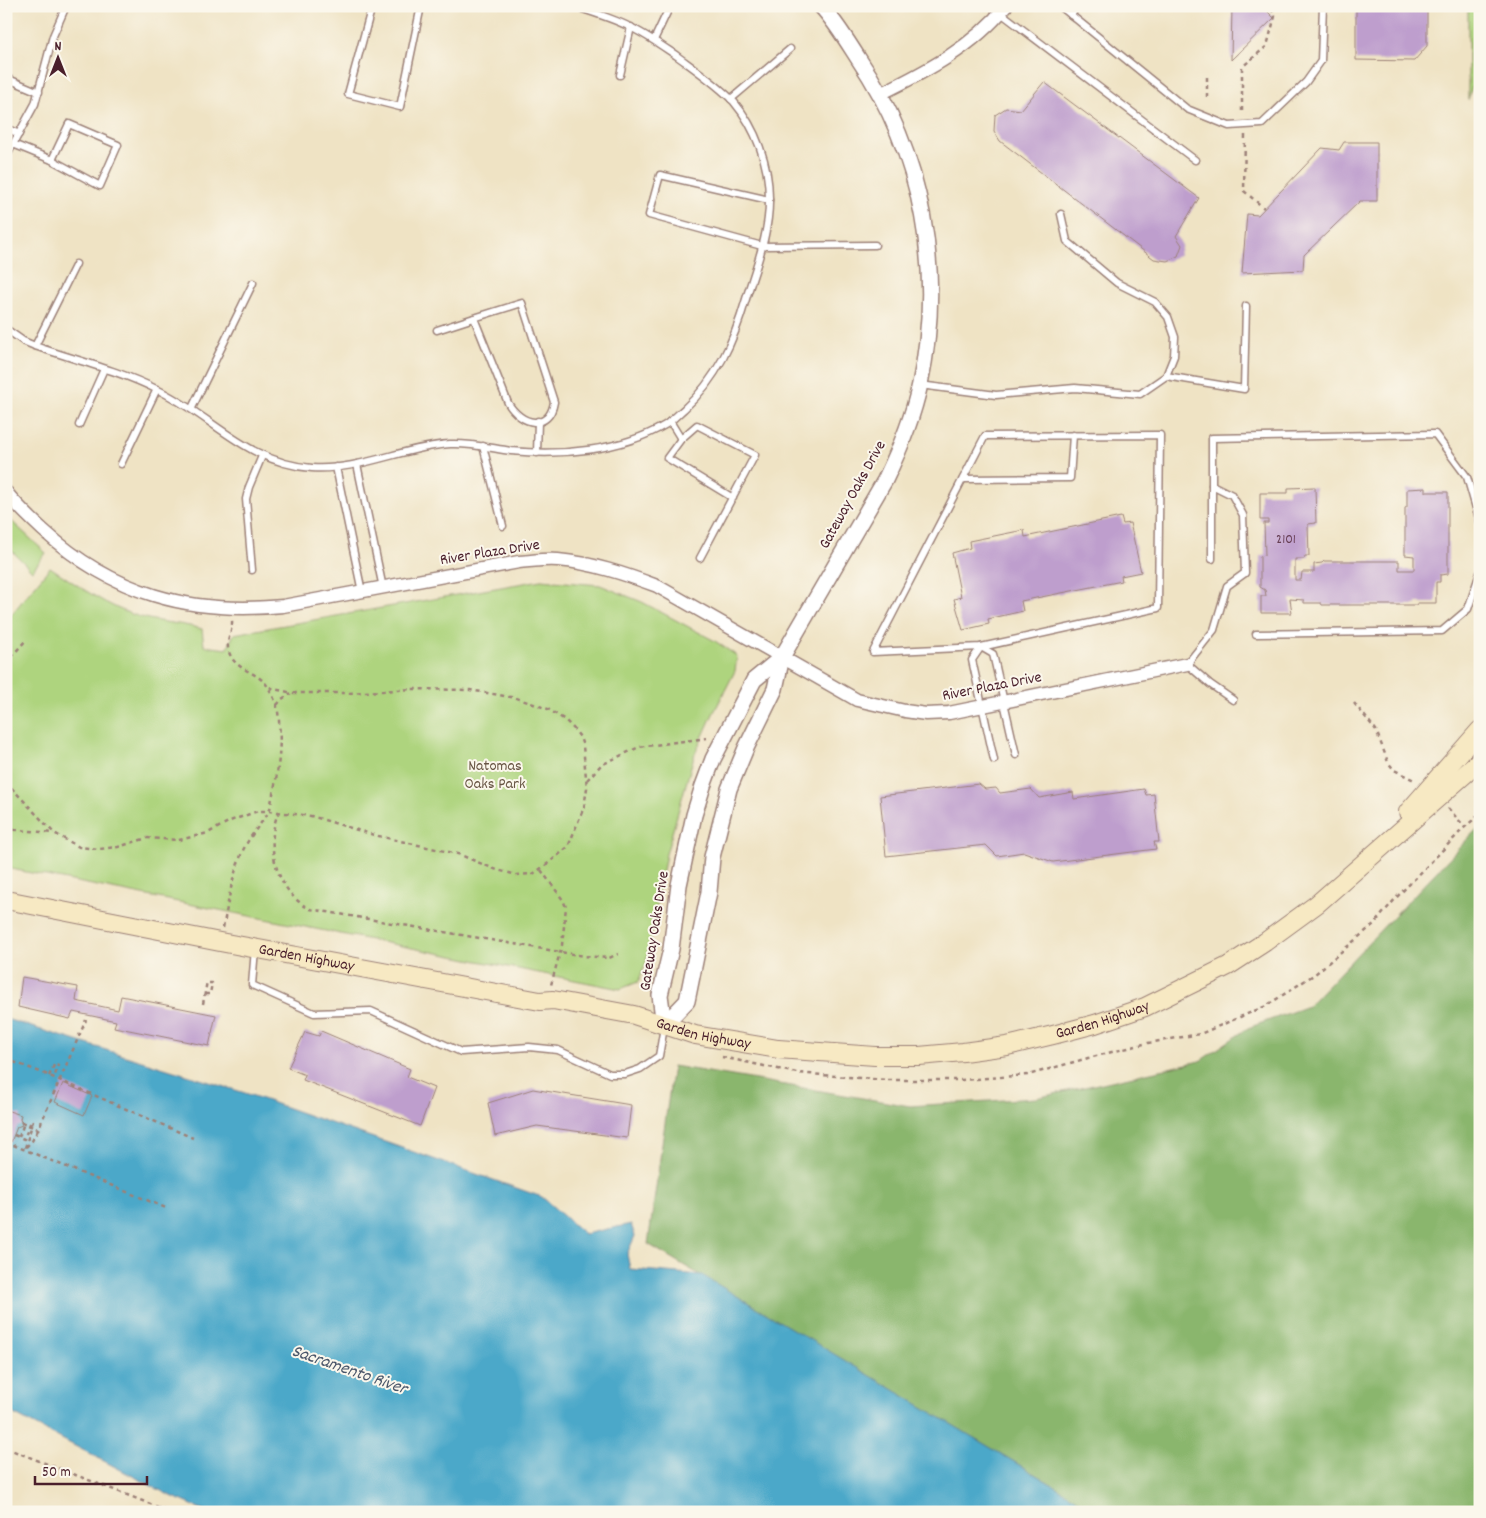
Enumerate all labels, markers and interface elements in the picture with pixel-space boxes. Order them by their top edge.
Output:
north arrow [32,32,82,82]
text: N [55,37,62,57]
street label: Gateway Oaks Drive [814,437,892,553]
house number: 2101 [1276,530,1296,550]
street label: River Plaza Drive [438,534,542,572]
street label: River Plaza Drive [940,666,1044,708]
park label: Natomas Oaks Park [465,755,525,796]
street label: Gateway Oaks Drive [634,869,676,993]
street label: Garden Highway [257,938,357,978]
street label: Garden Highway [1053,995,1154,1045]
street label: Garden Highway [653,1011,753,1056]
water label: Sacramento River [288,1340,412,1403]
scale bar [35,1453,148,1485]
text: 50 m [42,1462,71,1484]

